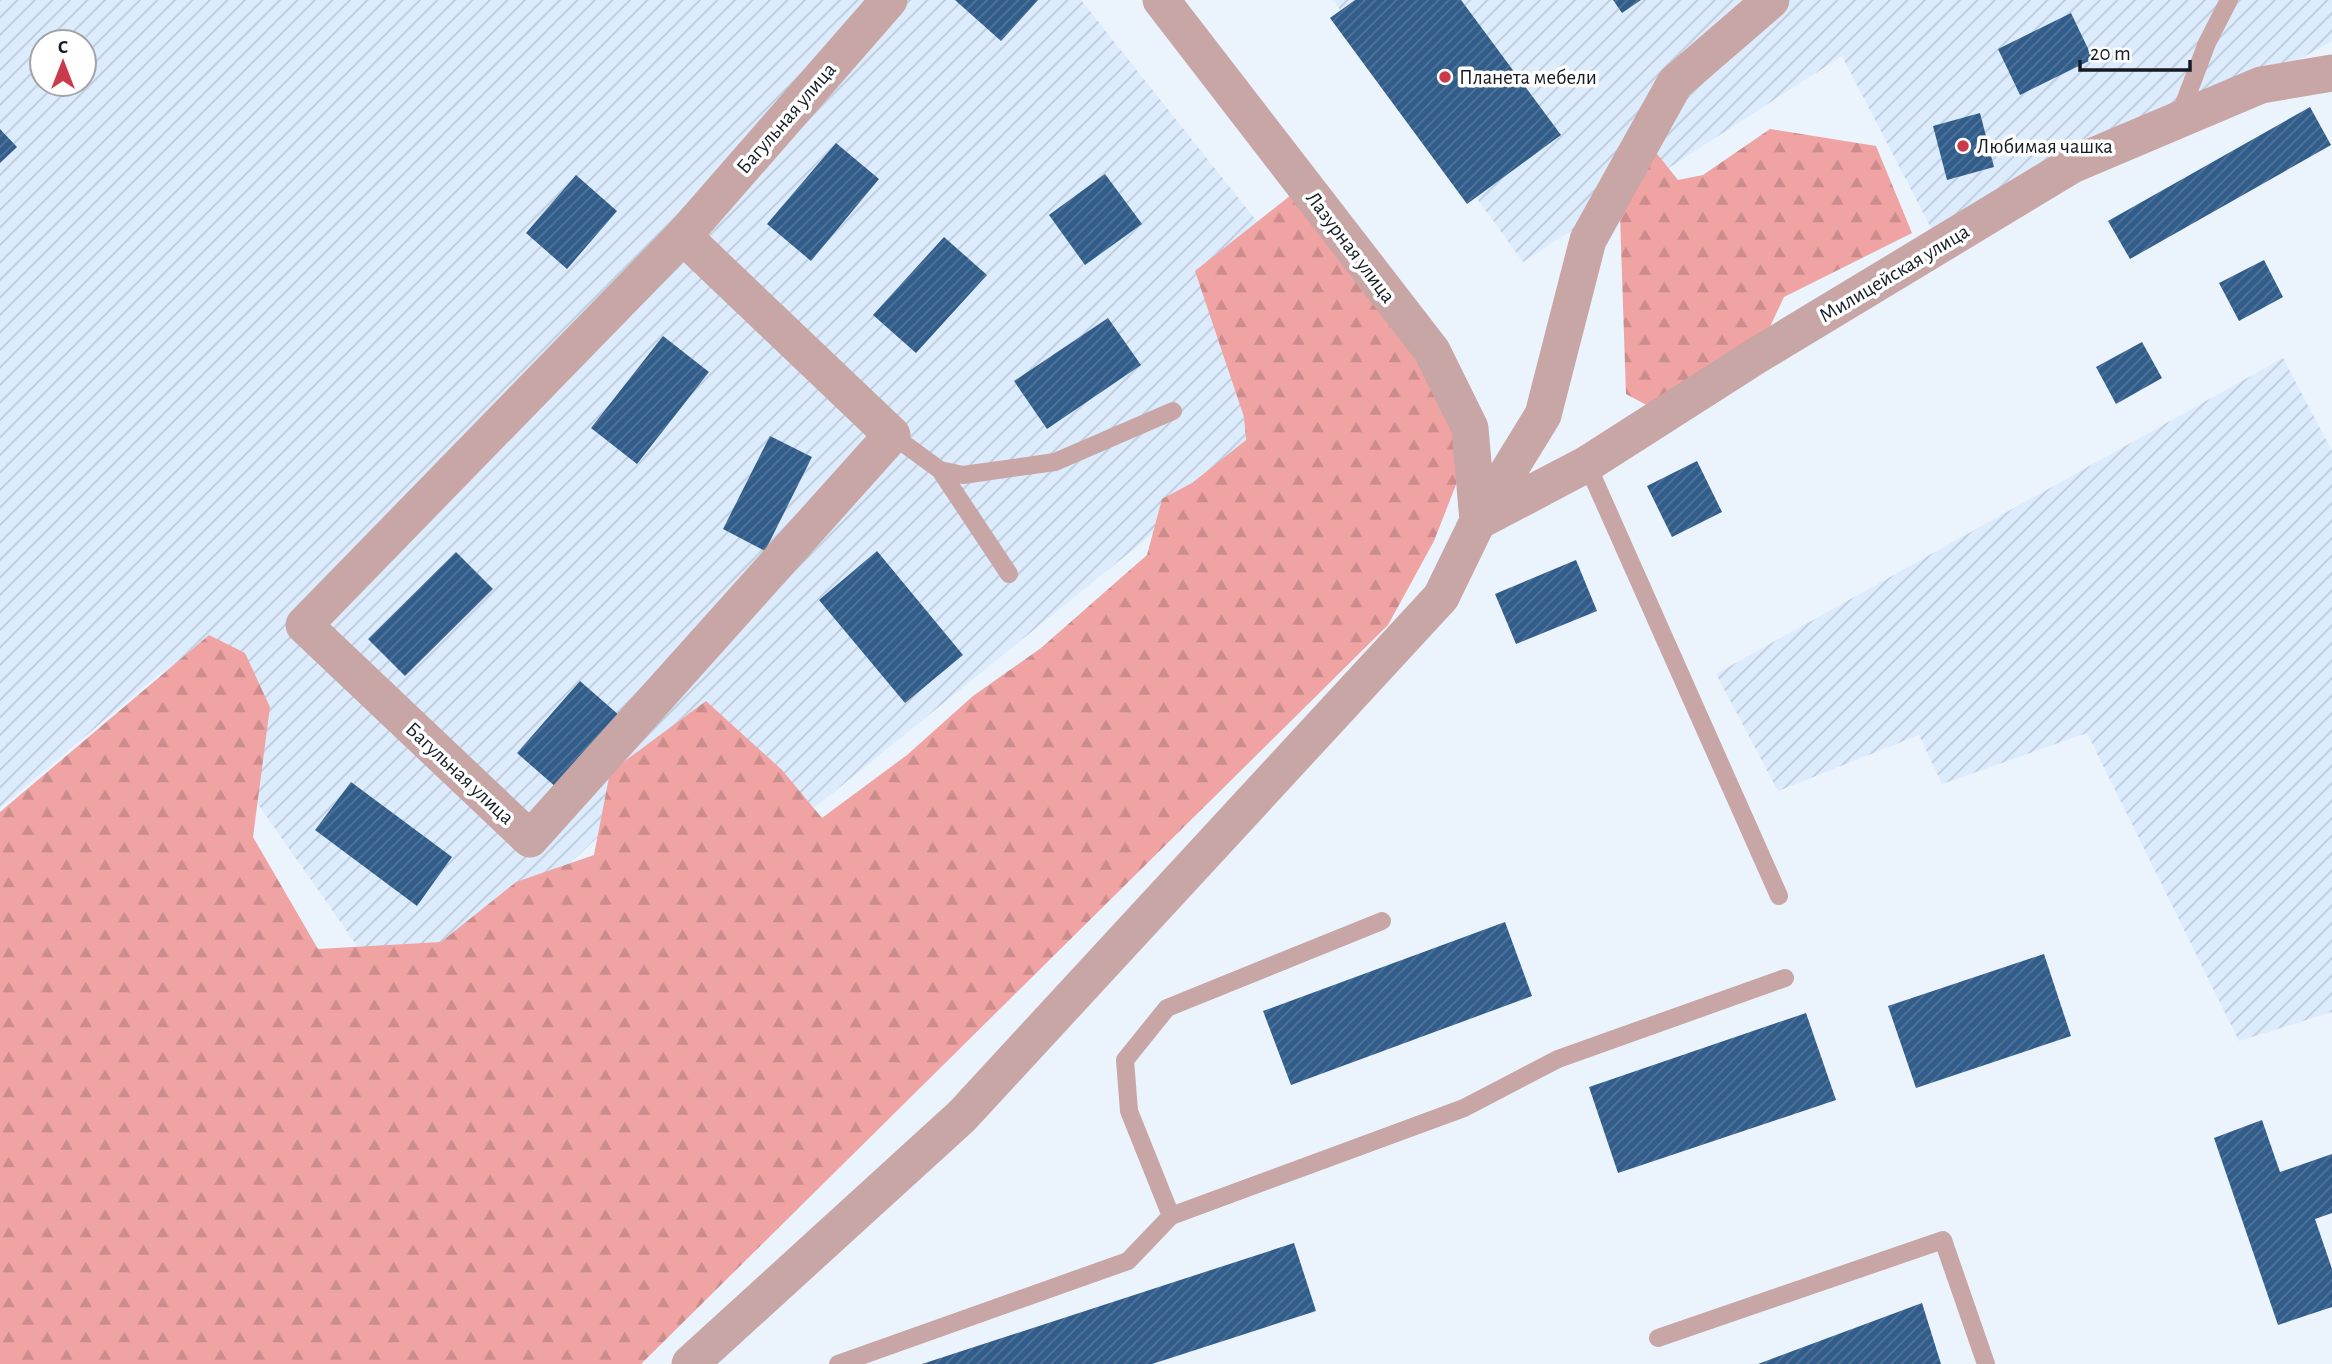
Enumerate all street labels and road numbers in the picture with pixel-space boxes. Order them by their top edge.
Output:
street label: Багульная улица [733,59,840,178]
street label: Лазурная улица [1302,188,1399,307]
street label: Милицейская улица [1816,220,1973,326]
street label: Багульная улица [402,718,518,829]

